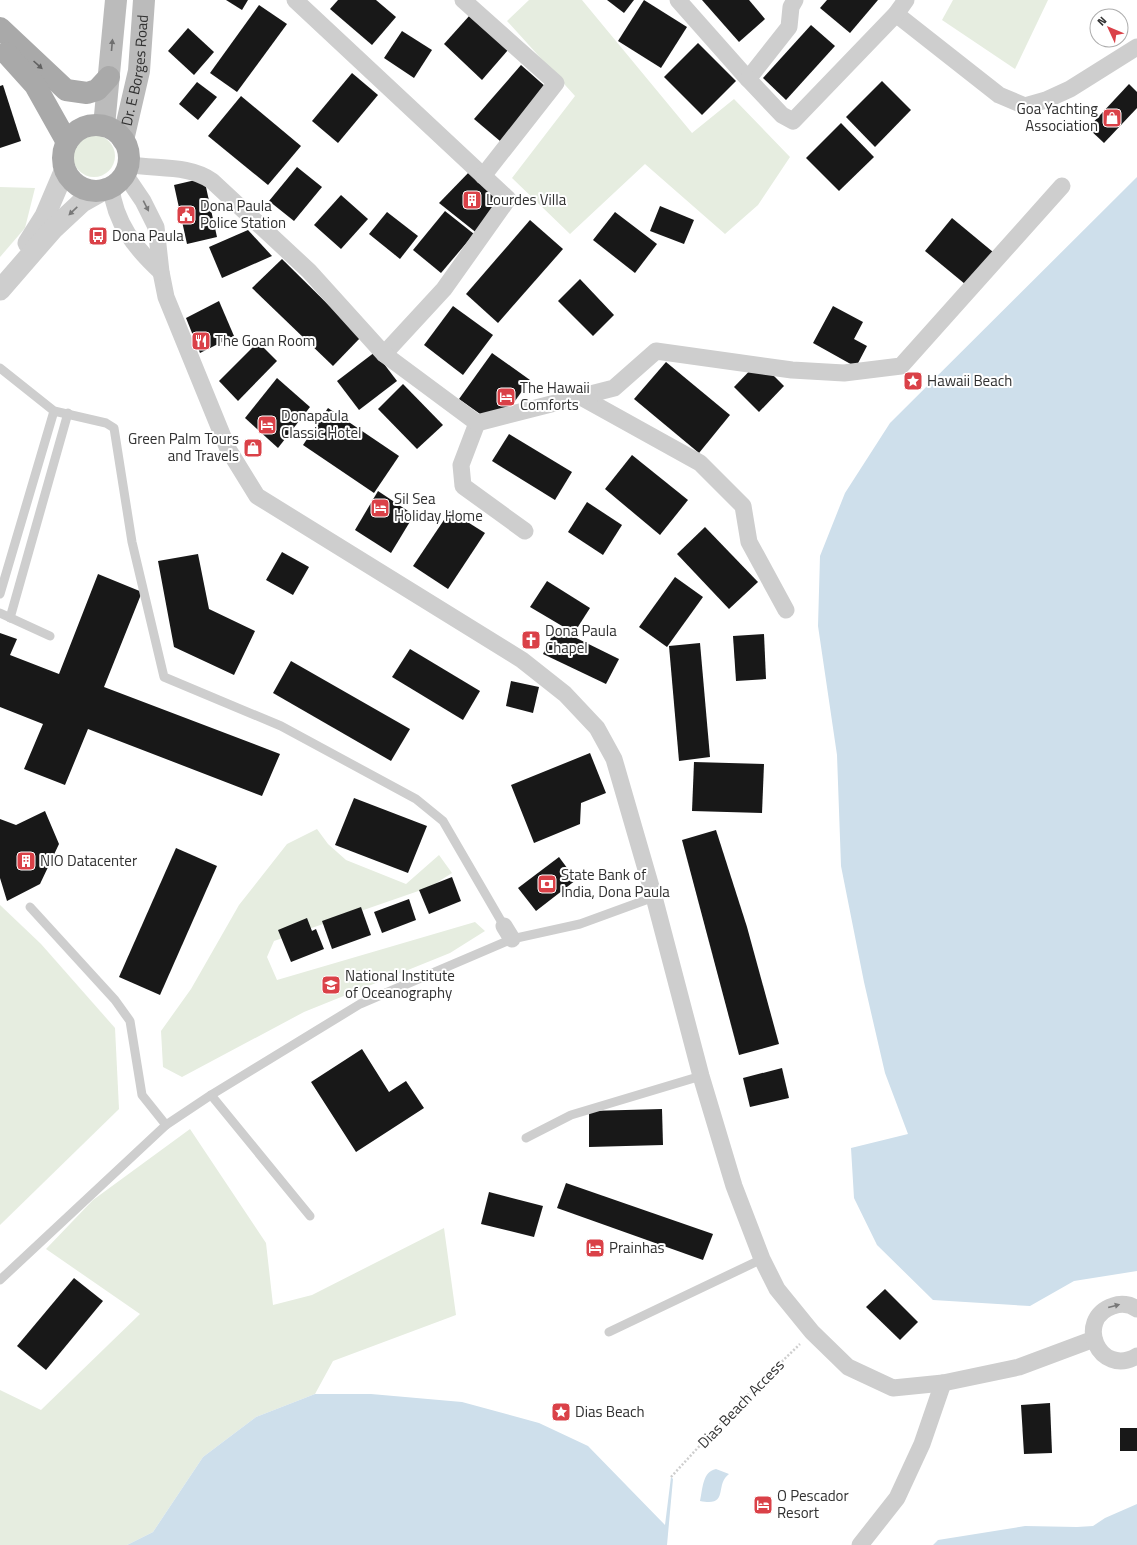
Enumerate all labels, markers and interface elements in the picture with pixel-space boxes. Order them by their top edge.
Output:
north arrow [1089,8,1129,48]
text: N [1093,13,1110,29]
street label: Dr. E Borges Road [115,14,154,128]
one-way arrow [109,39,115,51]
one-way arrow [33,60,43,70]
place label: Goa Yachting Association [1017,97,1098,137]
shop icon: Goa Yachting Association [1101,107,1123,129]
place label: Lourdes Villa [486,188,567,211]
building icon: Lourdes Villa [461,189,483,211]
place label: Dona Paula Police Station [200,194,286,234]
one-way arrow [143,200,149,211]
public building icon: Dona Paula Police Station [175,204,197,226]
one-way arrow [68,206,78,216]
place label: Dona Paula [112,224,184,247]
bus stop icon: Dona Paula [87,225,109,247]
place label: The Goan Room [215,329,315,352]
restaurant icon: The Goan Room [190,330,212,352]
place label: Hawaii Beach [927,369,1012,392]
place icon: Hawaii Beach [902,370,924,392]
place label: The Hawaii Comforts [520,376,590,416]
hotel icon: The Hawaii Comforts [495,386,517,408]
place label: Donapaula Classic Hotel [281,404,361,444]
hotel icon: Donapaula Classic Hotel [256,414,278,436]
place label: Green Palm Tours and Travels [128,427,239,467]
shop icon: Green Palm Tours and Travels [242,437,264,459]
place label: Sil Sea Holiday Home [394,487,483,527]
hotel icon: Sil Sea Holiday Home [369,497,391,519]
place label: Dona Paula Chapel [545,619,617,659]
church icon: Dona Paula Chapel [520,629,542,651]
place label: NIO Datacenter [40,849,137,872]
building icon: NIO Datacenter [15,850,37,872]
place label: State Bank of India, Dona Paula [561,863,670,903]
bank icon: State Bank of India, Dona Paula [536,873,558,895]
place label: National Institute of Oceanography [345,964,455,1004]
school or university icon: National Institute of Oceanography [320,974,342,996]
place label: Prainhas [609,1236,665,1259]
hotel icon: Prainhas [584,1237,606,1259]
one-way arrow [1108,1303,1121,1309]
street label: Dias Beach Access [692,1354,789,1453]
place label: Dias Beach [575,1400,645,1423]
place icon: Dias Beach [550,1401,572,1423]
place label: O Pescador Resort [777,1484,849,1524]
hotel icon: O Pescador Resort [752,1494,774,1516]

